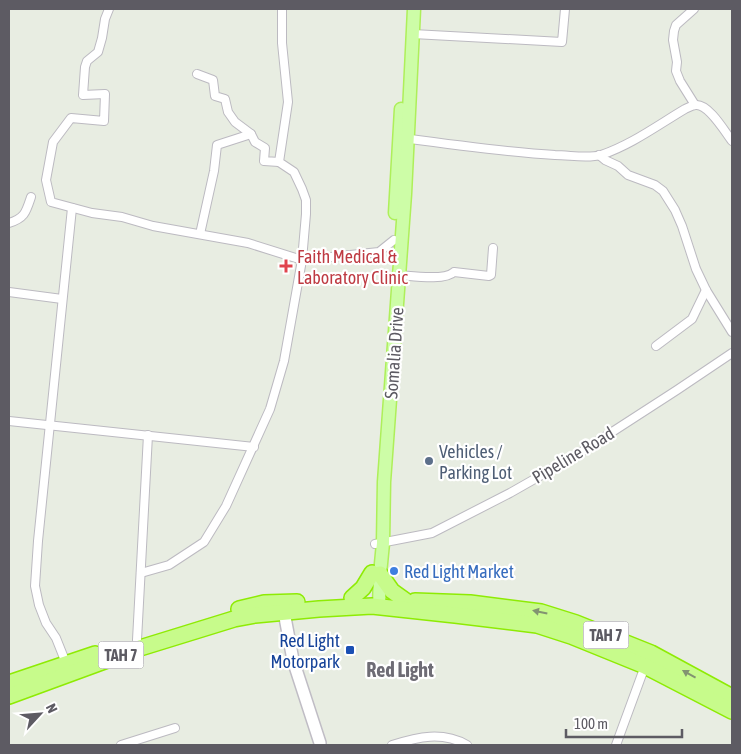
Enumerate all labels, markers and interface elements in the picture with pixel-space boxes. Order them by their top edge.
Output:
place label: Faith Medical & Laboratory Clinic [297,246,408,288]
marker: Faith Medical & Laboratory Clinic [279,259,293,273]
street label: Somalia Drive [380,306,408,400]
street label: Pipeline Road [528,422,618,488]
place label: Vehicles / Parking Lot [439,441,512,483]
marker: Vehicles / Parking Lot [423,455,435,467]
place label: Red Light Market [404,561,514,582]
marker: Red Light Market [388,565,400,577]
one-way arrow [532,608,547,616]
road number: TAH 7 [584,622,628,648]
place label: Red Light Motorpark [271,630,340,672]
road number: TAH 7 [98,642,144,668]
marker: Red Light Motorpark [344,644,356,656]
district label: Red Light [366,658,434,681]
one-way arrow [682,670,697,678]
north arrow [15,689,65,739]
text: N [43,701,61,716]
scale bar [566,706,682,738]
text: 100 m [574,715,608,732]

